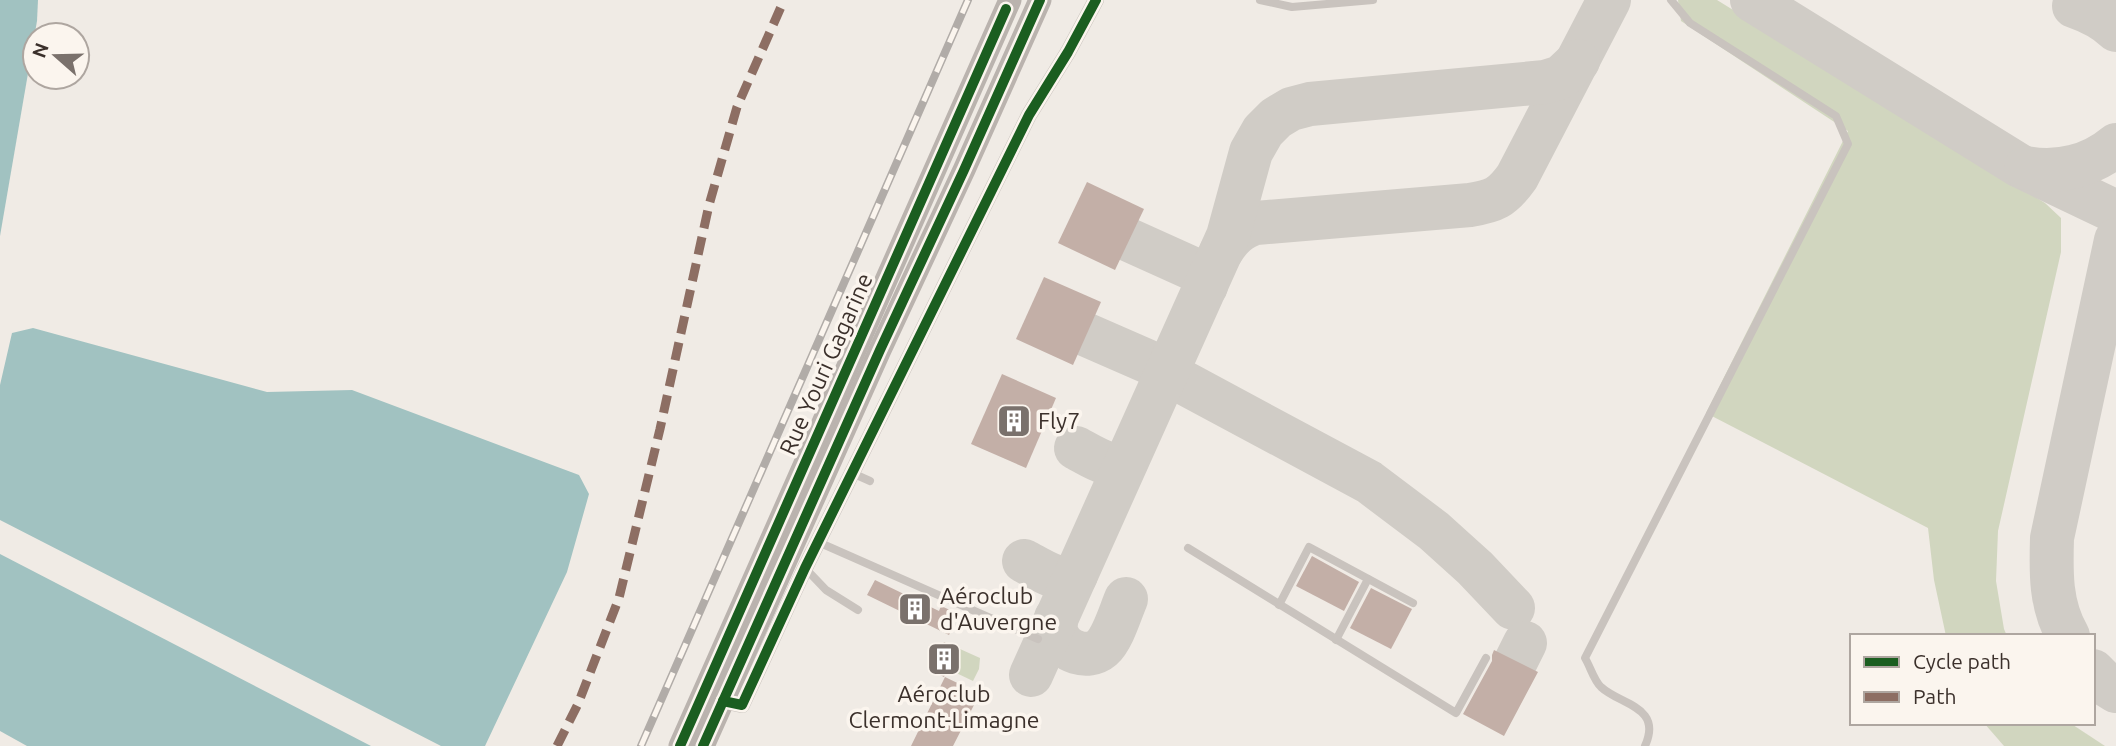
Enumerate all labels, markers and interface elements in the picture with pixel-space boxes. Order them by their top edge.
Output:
north arrow [21,21,91,91]
text: N [27,40,53,61]
street label: Rue Youri Gagarine [774,269,877,458]
building icon: Fly7 [995,402,1033,440]
place label: Fly7 [1038,408,1080,433]
place label: Aéroclub d'Auvergne [940,583,1057,634]
building icon: Aéroclub d'Auvergne [896,590,934,628]
legend [1850,634,2095,725]
building icon: Aéroclub Clermont-Limagne [925,640,963,678]
text: Cycle path [1913,649,2011,673]
place label: Aéroclub Clermont-Limagne [848,681,1040,732]
text: Path [1913,684,1956,708]

